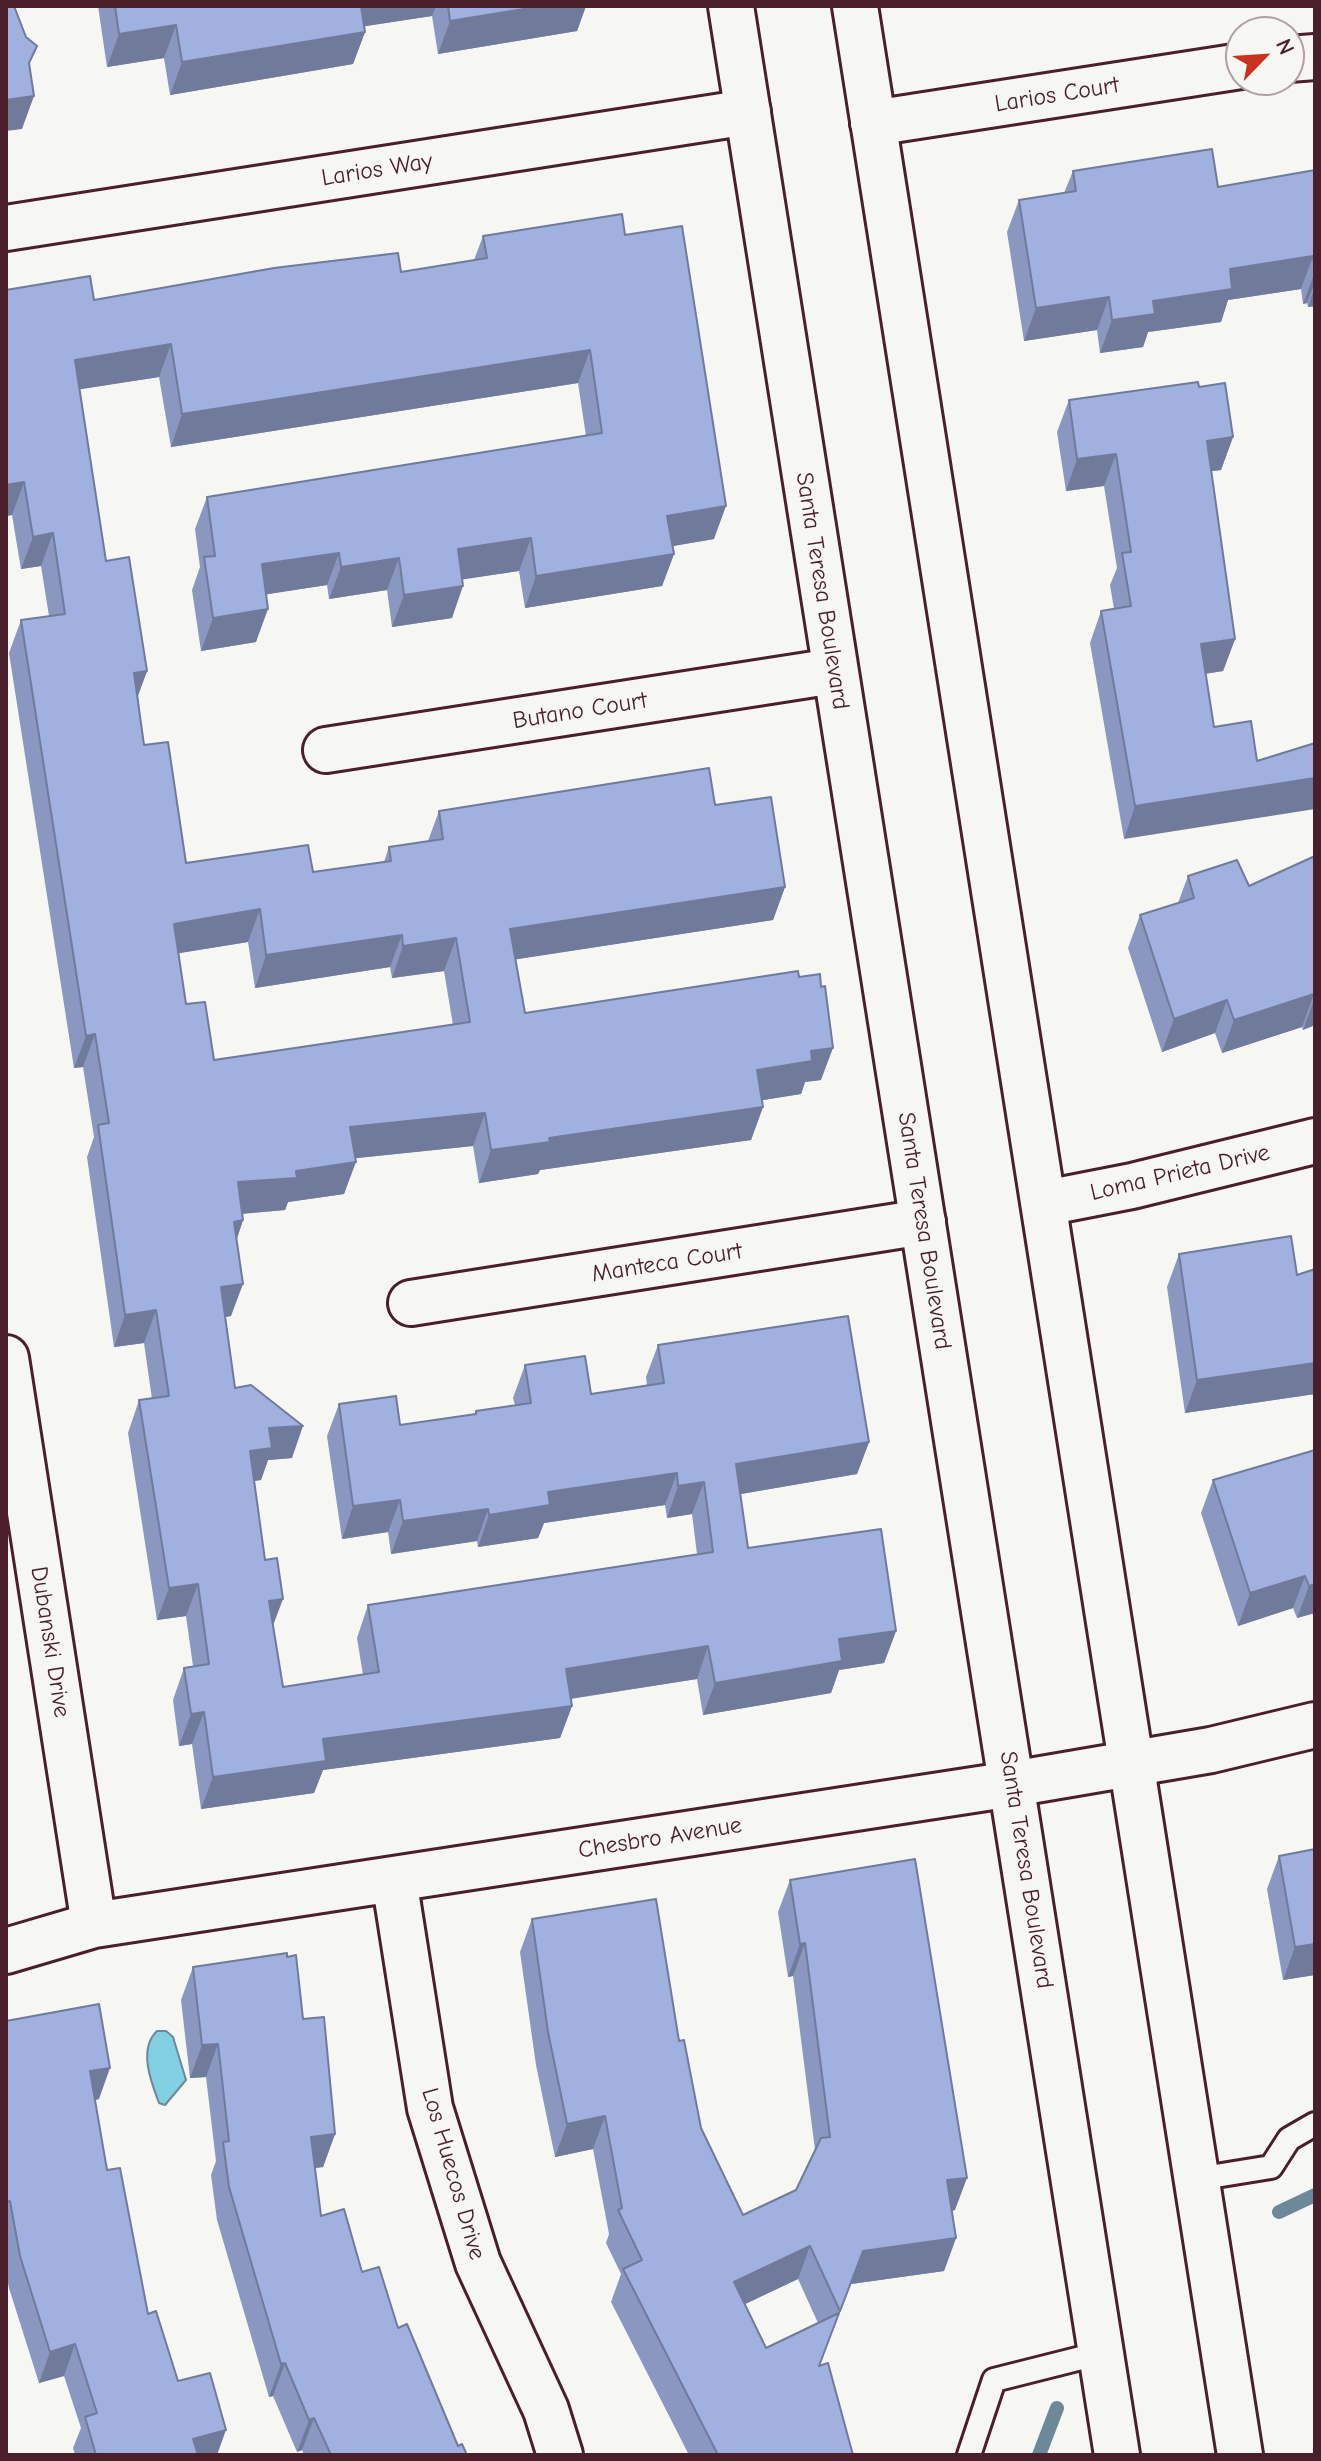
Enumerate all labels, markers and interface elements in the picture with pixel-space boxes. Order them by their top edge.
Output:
north arrow [1225,16,1305,96]
text: N [1270,35,1300,59]
street label: Larios Court [993,71,1121,119]
street label: Larios Way [320,147,434,193]
street label: Santa Teresa Boulevard [789,470,855,712]
street label: Butano Court [511,686,649,736]
street label: Santa Teresa Boulevard [891,1110,957,1352]
street label: Loma Prieta Drive [1088,1138,1272,1208]
street label: Manteca Court [590,1237,744,1289]
street label: Dubanski Drive [24,1564,76,1720]
street label: Santa Teresa Boulevard [993,1749,1059,1991]
street label: Chesbro Avenue [576,1811,744,1865]
street label: Los Huecos Drive [415,2085,491,2263]

